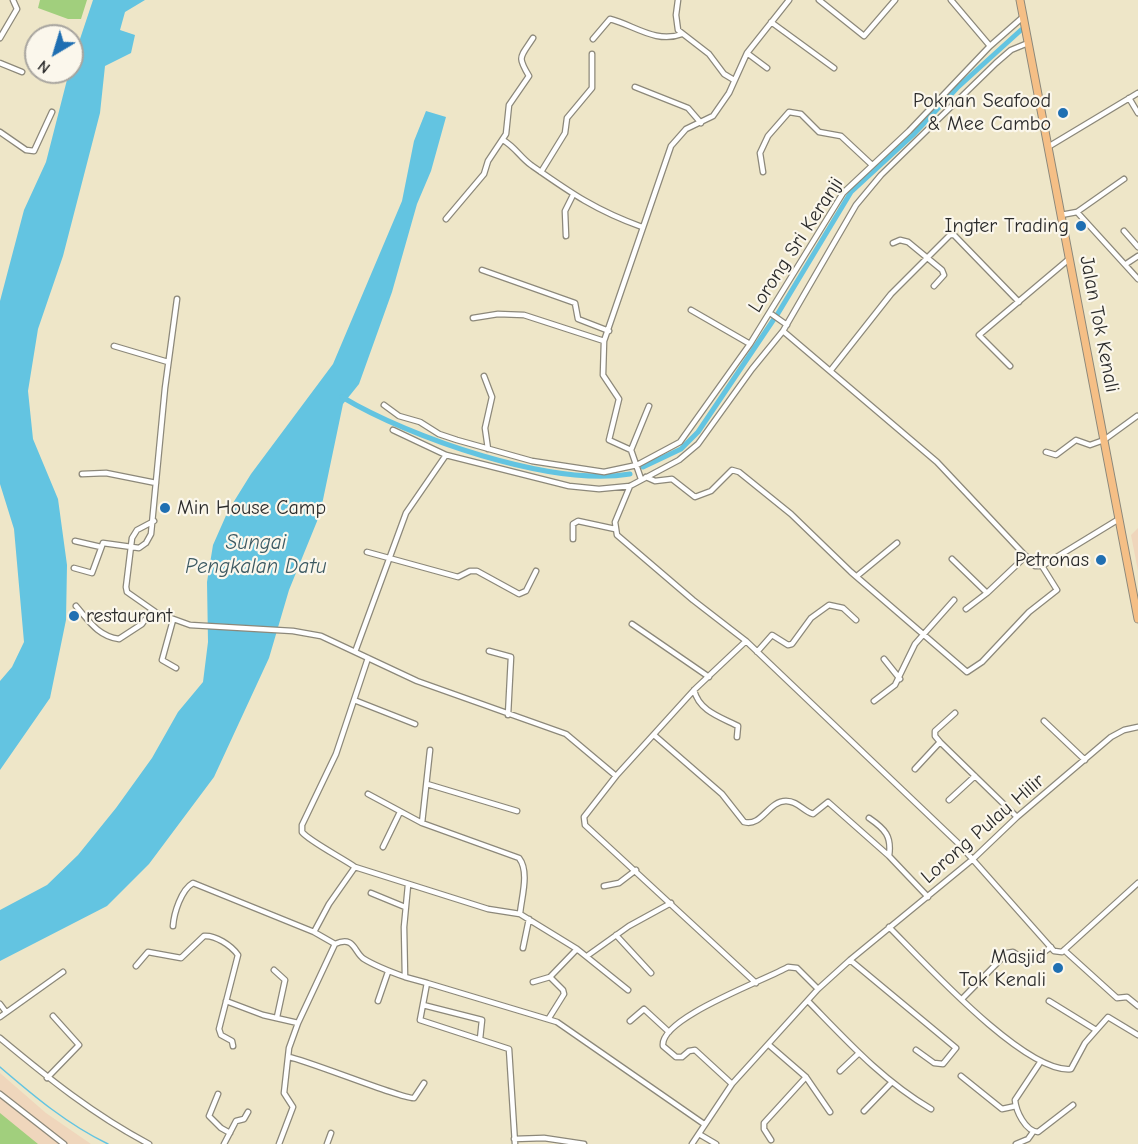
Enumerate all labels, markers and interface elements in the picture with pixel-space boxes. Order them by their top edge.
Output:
north arrow [24,24,84,84]
text: N [34,56,54,77]
place label: Poknan Seafood & Mee Cambo [913,89,1051,136]
marker: Poknan Seafood & Mee Cambo [1056,106,1070,120]
street label: Lorong Sri Keranji [743,173,849,317]
place label: Ingter Trading [945,214,1069,238]
marker: Ingter Trading [1074,219,1088,233]
street label: Jalan Tok Kenali [1074,254,1124,394]
place label: Min House Camp [177,496,326,520]
marker: Min House Camp [158,501,172,515]
water label: Sungai Pengkalan Datu [185,530,327,580]
place label: Petronas [1015,548,1089,572]
marker: Petronas [1094,553,1108,567]
place label: restaurant [86,604,172,628]
marker: restaurant [67,609,81,623]
street label: Lorong Pulau Hilir [916,769,1050,889]
place label: Masjid Tok Kenali [959,945,1046,992]
marker: Masjid Tok Kenali [1051,961,1065,975]

